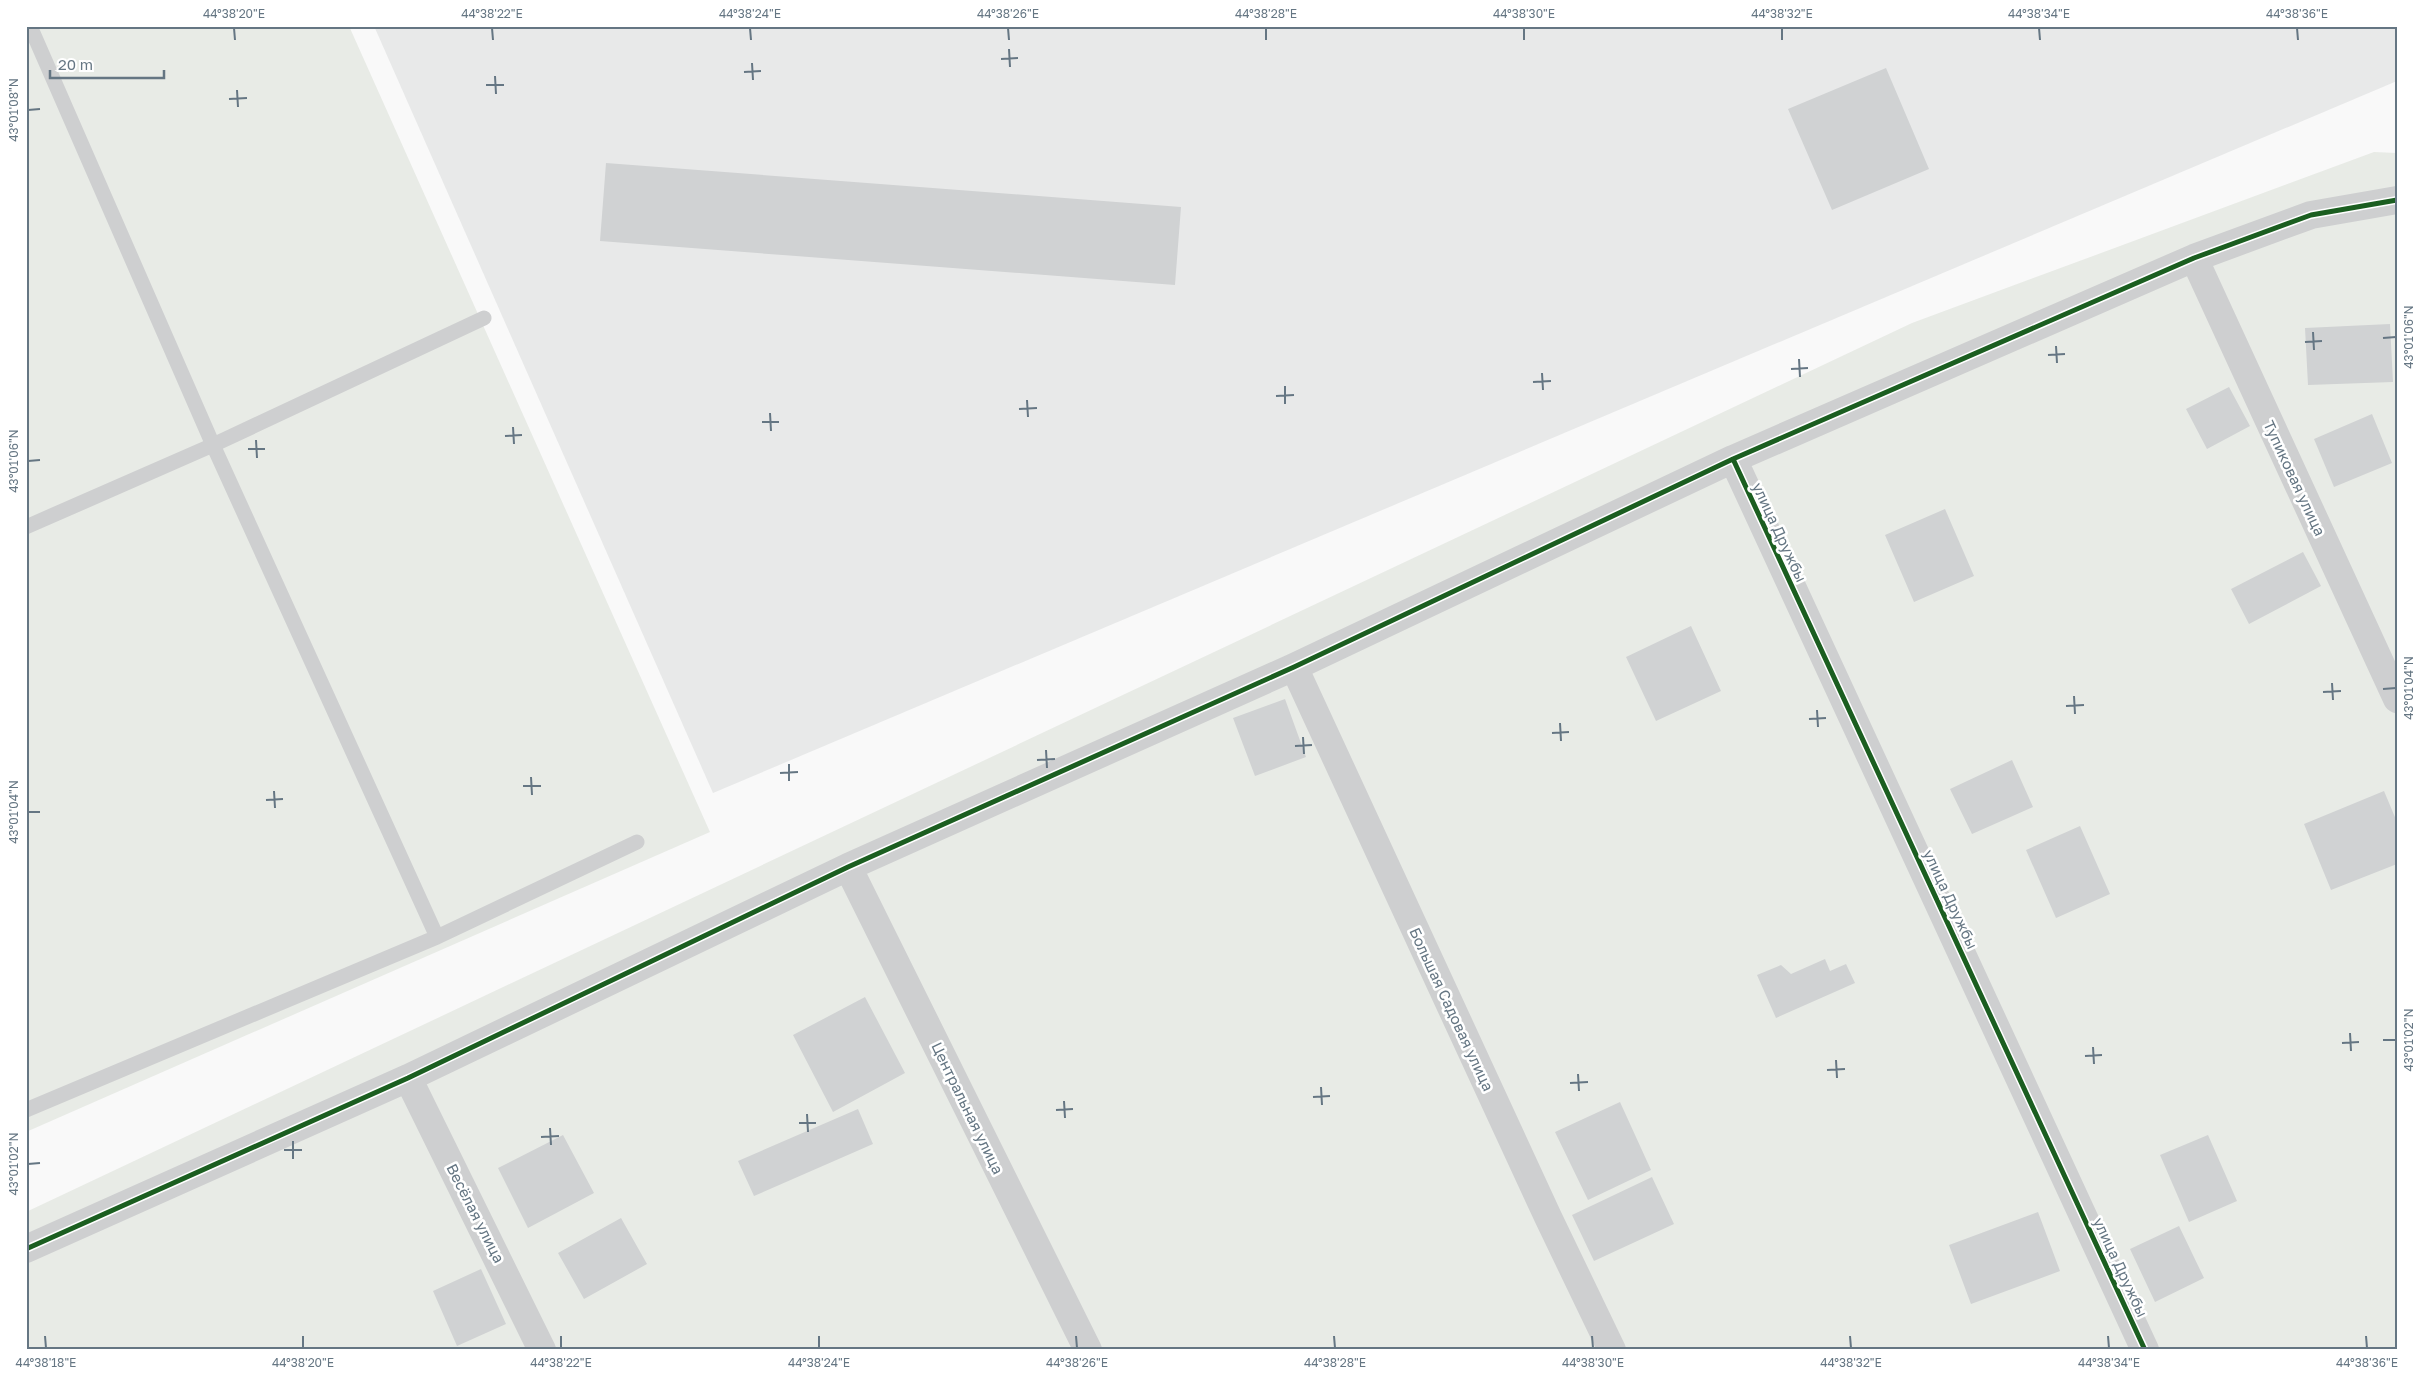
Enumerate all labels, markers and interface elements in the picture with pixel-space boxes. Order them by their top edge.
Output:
text: 44°38'20"E [203,6,265,21]
text: 44°38'22"E [461,6,523,21]
text: 44°38'24"E [719,6,781,21]
text: 44°38'26"E [977,6,1039,21]
text: 44°38'28"E [1235,6,1297,21]
text: 44°38'30"E [1493,6,1555,21]
text: 44°38'32"E [1751,6,1813,21]
text: 44°38'34"E [2008,6,2070,21]
text: 44°38'36"E [2266,6,2328,21]
scale bar [50,48,164,80]
text: 20 m [58,55,93,73]
text: 43°01'08"N [6,78,21,142]
text: 43°01'06"N [2401,305,2416,369]
street label: Тупиковая улица [2260,417,2330,539]
text: 43°01'06"N [6,429,21,493]
street label: улица Дружбы [1749,479,1811,585]
text: 43°01'04"N [2401,656,2416,720]
text: 43°01'04"N [6,780,21,844]
street label: улица Дружбы [1920,846,1982,952]
street label: Большая Садовая улица [1406,924,1498,1094]
text: 43°01'02"N [2401,1008,2416,1072]
street label: Центральная улица [928,1039,1008,1177]
text: 43°01'02"N [6,1132,21,1196]
street label: Весёлая улица [443,1160,509,1266]
street label: улица Дружбы [2090,1214,2152,1320]
text: 44°38'18"E [16,1355,76,1370]
text: 44°38'20"E [272,1355,334,1370]
text: 44°38'22"E [530,1355,592,1370]
text: 44°38'24"E [788,1355,850,1370]
text: 44°38'26"E [1046,1355,1108,1370]
text: 44°38'28"E [1304,1355,1366,1370]
text: 44°38'30"E [1562,1355,1624,1370]
text: 44°38'32"E [1820,1355,1882,1370]
text: 44°38'34"E [2078,1355,2140,1370]
text: 44°38'36"E [2336,1355,2398,1370]

